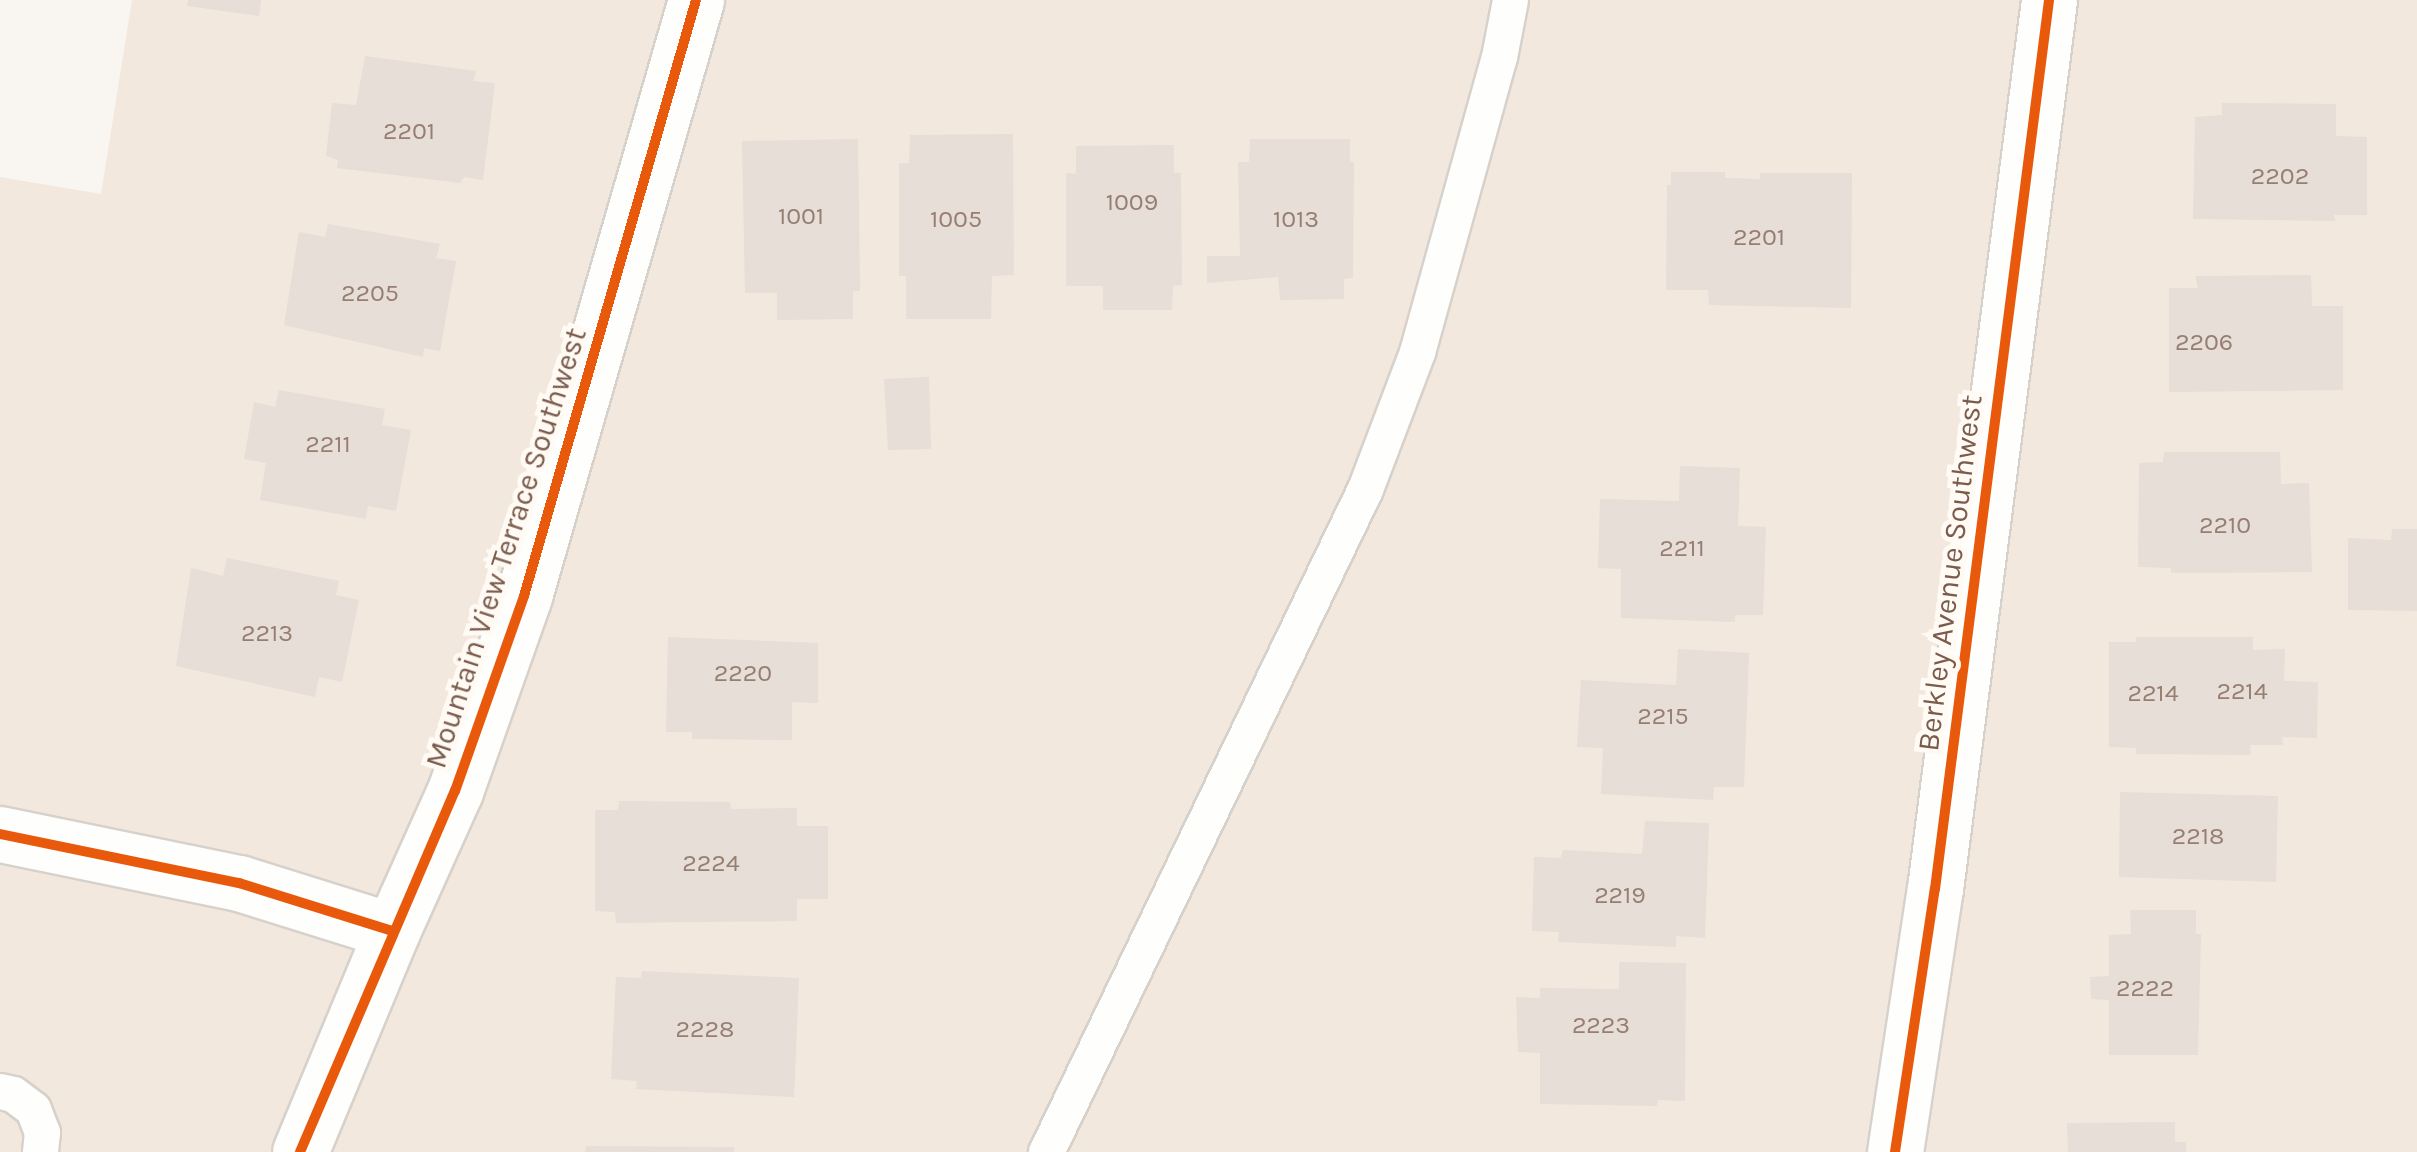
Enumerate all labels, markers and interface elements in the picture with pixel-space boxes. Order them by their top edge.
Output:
house number: 2201 [383,116,435,146]
house number: 2202 [2251,161,2309,191]
house number: 1009 [1106,187,1158,217]
house number: 1001 [778,201,824,231]
house number: 1005 [930,204,982,234]
house number: 1013 [1273,204,1319,234]
house number: 2201 [1733,222,1785,252]
house number: 2205 [341,278,399,308]
street label: Mountain View Terrace Southwest [418,323,594,773]
house number: 2206 [2175,327,2233,357]
street label: Berkley Avenue Southwest [1910,393,1990,753]
house number: 2211 [305,429,351,459]
house number: 2210 [2199,510,2251,540]
house number: 2211 [1659,533,1705,563]
house number: 2213 [241,618,293,648]
house number: 2220 [714,658,772,688]
house number: 2214 [2216,676,2268,706]
house number: 2214 [2127,678,2179,708]
house number: 2215 [1637,701,1689,731]
house number: 2218 [2172,821,2224,851]
house number: 2224 [682,848,740,878]
house number: 2219 [1594,880,1646,910]
house number: 2222 [2116,973,2174,1003]
house number: 2223 [1572,1010,1630,1040]
house number: 2228 [676,1014,734,1044]

